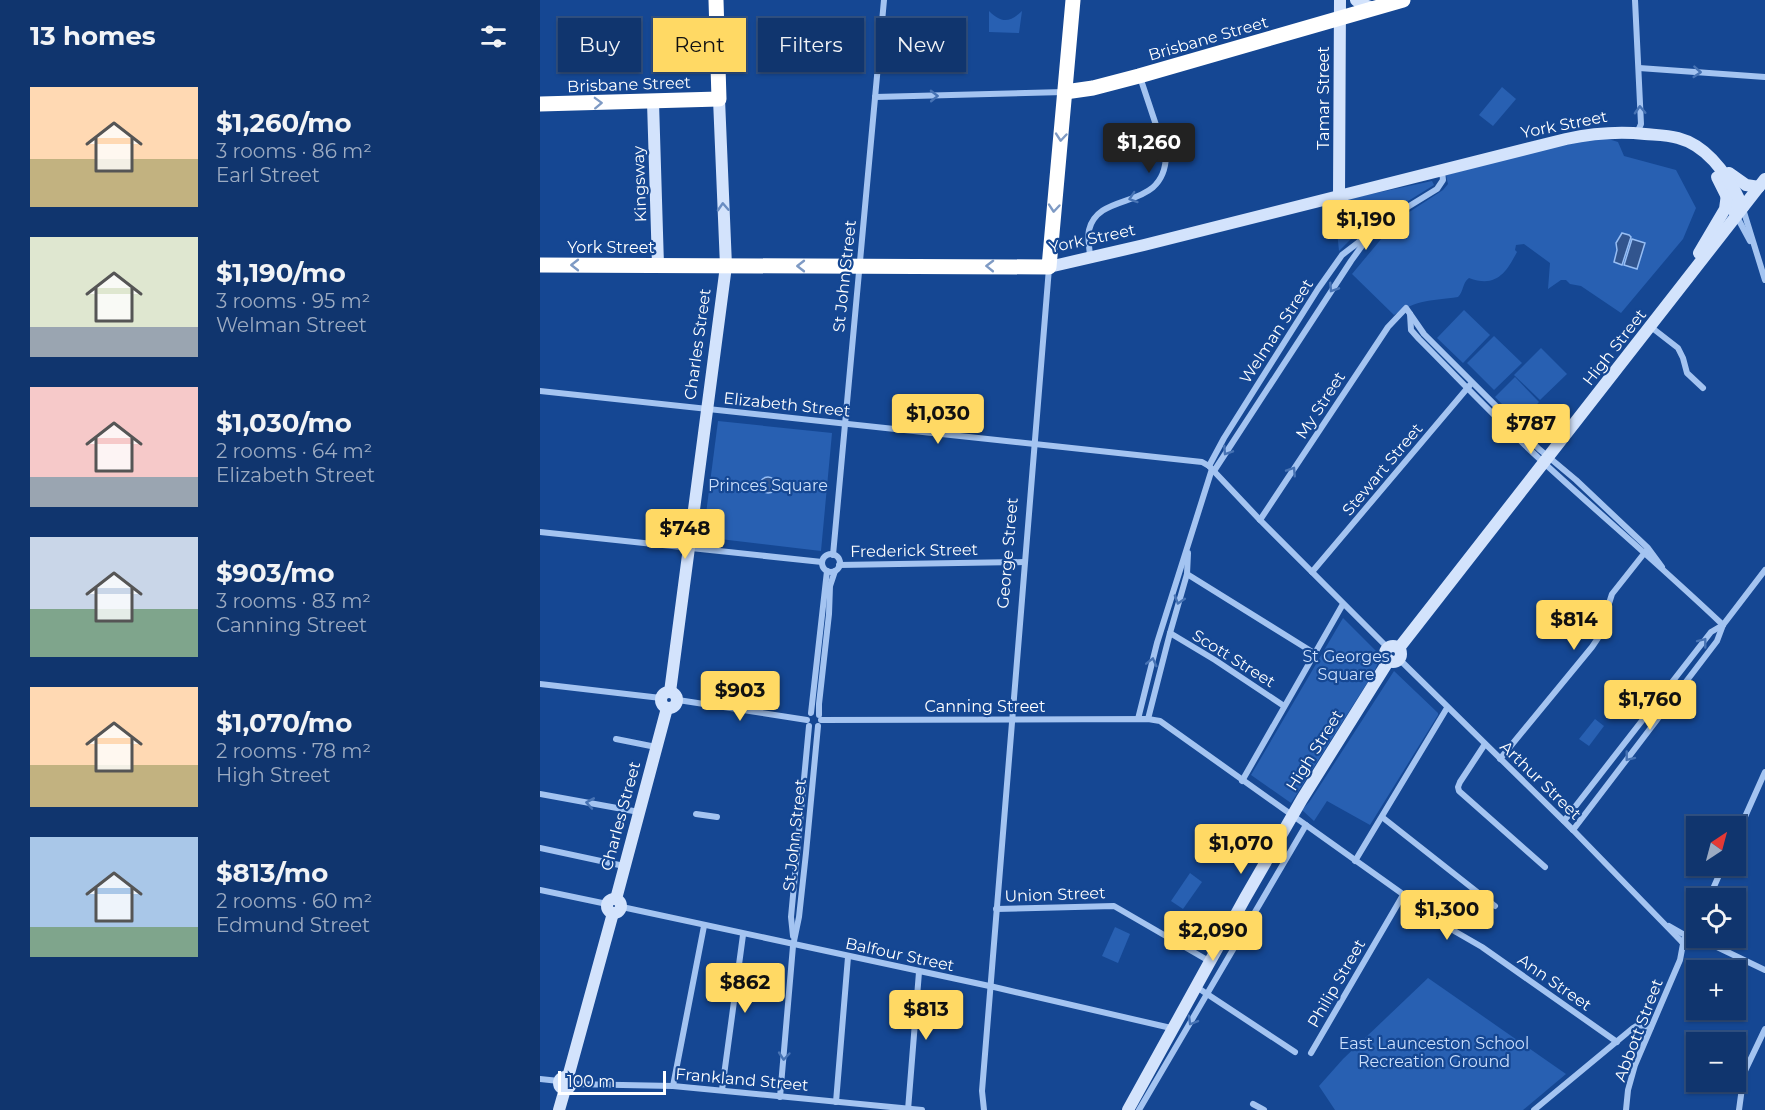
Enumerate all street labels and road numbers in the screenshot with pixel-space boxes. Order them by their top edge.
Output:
street label: Brisbane Street [1146,12,1271,65]
street label: Tamar Street [1314,46,1333,150]
street label: Brisbane Street [567,73,692,96]
street label: York Street [1519,107,1609,142]
street label: Kingsway [629,145,650,223]
street label: St John Street [829,218,860,333]
street label: York Street [1047,220,1137,257]
street label: York Street [567,238,655,257]
street label: Welman Street [1236,275,1318,387]
street label: Charles Street [680,287,715,401]
street label: High Street [1579,305,1650,389]
street label: My Street [1292,368,1349,443]
street label: Elizabeth Street [723,388,852,421]
street label: Stewart Street [1338,419,1427,519]
street label: George Street [993,496,1022,609]
street label: Frederick Street [850,540,979,561]
street label: Scott Street [1189,625,1279,692]
street label: Canning Street [925,697,1046,716]
street label: High Street [1282,706,1347,794]
street label: Arthur Street [1496,737,1585,824]
street label: Charles Street [597,759,644,873]
street label: St John Street [779,777,810,892]
street label: Union Street [1004,883,1106,906]
street label: Balfour Street [844,934,957,975]
street label: Philip Street [1304,935,1370,1031]
street label: Ann Street [1514,950,1596,1015]
street label: Abbott Street [1610,976,1667,1084]
street label: Frankland Street [675,1064,810,1095]

